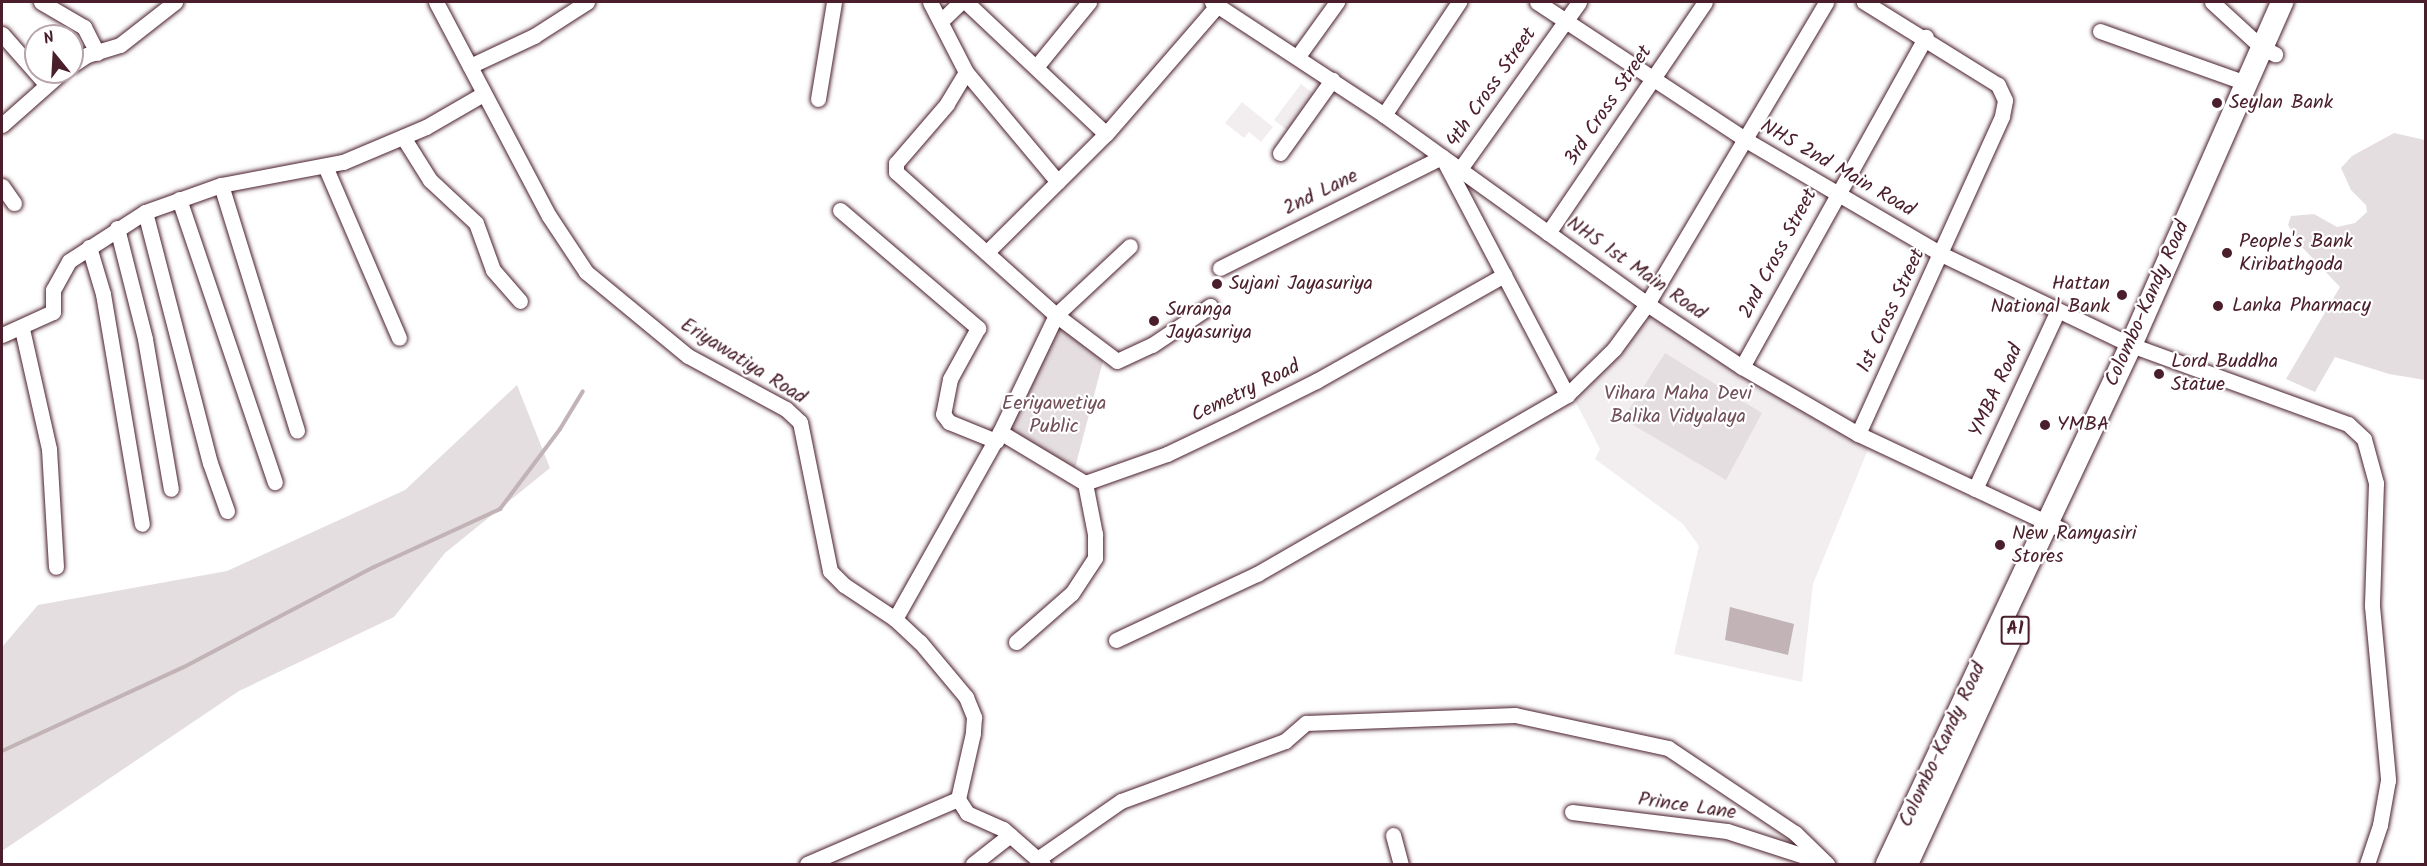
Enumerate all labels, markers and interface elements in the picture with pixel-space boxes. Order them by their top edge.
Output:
street label: 4th Cross Street [1442,23,1542,153]
north arrow [24,24,84,84]
text: N [40,25,58,52]
street label: 3rd Cross Street [1560,41,1658,171]
place label: Seylan Bank [2229,91,2333,115]
marker: Seylan Bank [2210,96,2224,110]
street label: NHS 2nd Main Road [1755,115,1919,223]
street label: 2nd Lane [1280,165,1362,221]
street label: 2nd Cross Street [1735,185,1823,323]
street label: NHS 1st Main Road [1562,212,1710,326]
street label: Colombo-Kandy Road [2101,217,2195,391]
place label: People's Bank Kiribathgoda [2239,230,2353,277]
street label: 1st Cross Street [1853,245,1931,377]
marker: People's Bank Kiribathgoda [2220,246,2234,260]
place label: Sujani Jayasuriya [1229,272,1373,296]
place label: Hattan National Bank [1990,272,2110,319]
marker: Sujani Jayasuriya [1210,277,1224,291]
marker: Hattan National Bank [2115,288,2129,302]
place label: Lanka Pharmacy [2232,294,2371,318]
marker: Lanka Pharmacy [2209,297,2227,315]
place label: Suranga Jayasuriya [1166,298,1252,345]
street label: Eriyawatiya Road [676,314,810,410]
marker: Suranga Jayasuriya [1147,314,1161,328]
street label: YMBA Road [1965,340,2029,442]
place label: Lord Buddha Statue [2171,350,2278,397]
street label: Cemetry Road [1188,355,1304,429]
marker: Lord Buddha Statue [2152,367,2166,381]
park label: Vihara Maha Devi Balika Vidyalaya [1604,383,1752,430]
park label: Eeriyawetiya Public [1002,393,1106,440]
place label: YMBA [2057,413,2109,437]
marker: YMBA [2038,418,2052,432]
place label: New Ramyasiri Stores [2012,522,2136,569]
marker: New Ramyasiri Stores [1993,538,2007,552]
road number: A1 [2000,615,2030,645]
street label: Colombo-Kandy Road [1894,659,1992,831]
street label: Prince Lane [1636,788,1738,826]

